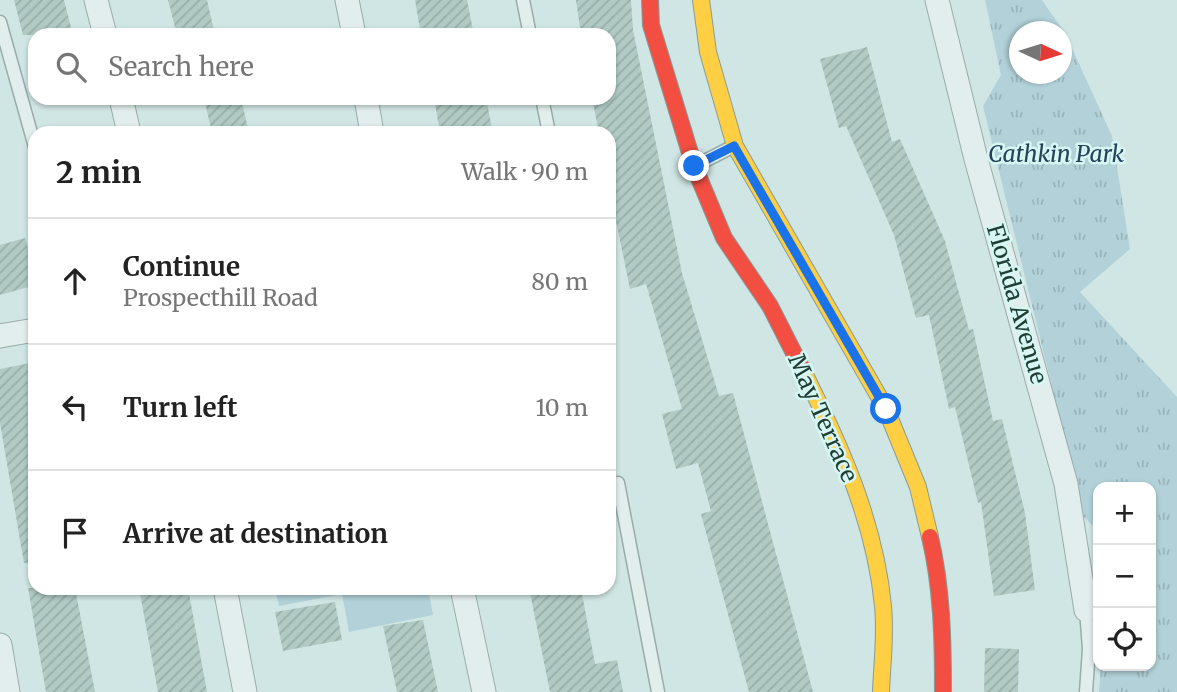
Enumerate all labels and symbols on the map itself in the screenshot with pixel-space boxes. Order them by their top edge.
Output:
north arrow [1009,21,1072,84]
park label: Cathkin Park [988,139,1124,168]
route end [678,150,709,181]
street label: Florida Avenue [981,221,1054,387]
street label: May Terrace [782,349,865,486]
route start [870,393,901,424]

